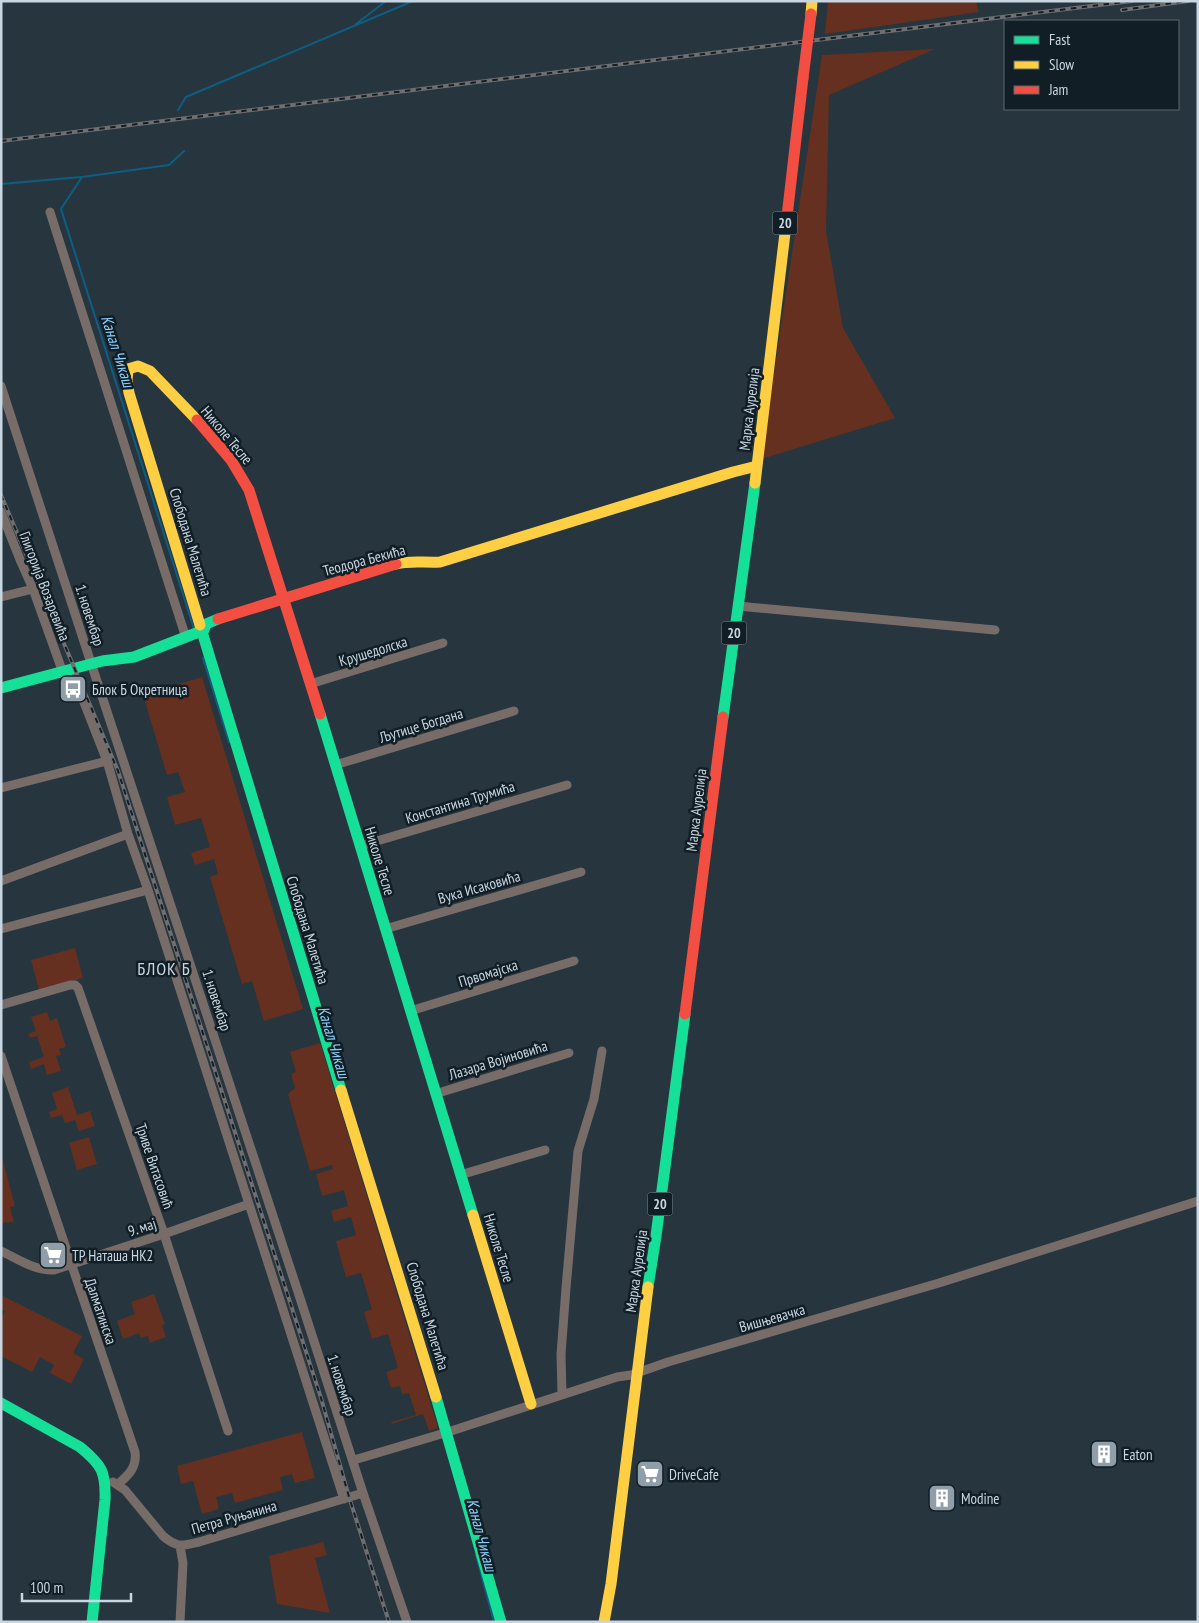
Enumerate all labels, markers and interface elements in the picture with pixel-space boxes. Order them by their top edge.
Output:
legend [1004,20,1179,110]
text: Fast [1049,30,1070,49]
text: Slow [1049,55,1074,74]
text: Jam [1048,80,1068,99]
road number: 20 [772,212,798,234]
water label: Канал Чикаш [97,313,139,391]
street label: Марка Аурелија [734,366,764,452]
street label: Николе Тесле [197,402,257,468]
street label: Слободана Малетића [166,486,216,598]
street label: Глигорија Возаревића [15,529,75,643]
street label: Теодора Бекића [321,540,407,580]
street label: 1. новембар [71,582,109,648]
road number: 20 [722,622,746,644]
street label: Крушедолска [336,632,410,670]
bus stop icon: Блок Б Окретница [58,674,88,704]
place label: Блок Б Окретница [92,680,187,699]
street label: Љутице Богдана [376,703,465,747]
street label: Марка Аурелија [681,767,711,853]
street label: Константина Трумића [403,776,517,828]
street label: Николе Тесле [361,824,399,898]
street label: Вука Исаковића [436,866,522,908]
street label: Слободана Малетића [283,874,333,986]
street label: Првомајска [456,955,520,991]
district label: БЛОК Б [137,957,191,980]
street label: 1. новембар [198,967,236,1033]
water label: Канал Чикаш [314,1003,355,1082]
street label: Лазара Војиновића [445,1036,550,1084]
street label: Триве Витасовић [131,1121,179,1211]
road number: 20 [648,1192,672,1216]
street label: Николе Тесле [480,1211,518,1285]
street label: 9. мај [125,1214,159,1240]
street label: Марка Аурелија [621,1228,651,1314]
supermarket icon: ТР Наташа НК2 [38,1240,68,1270]
place label: ТР Наташа НК2 [72,1246,153,1265]
street label: Слободана Малетића [403,1260,453,1372]
street label: Далматинска [81,1275,121,1347]
street label: Вишњевачка [737,1300,807,1336]
street label: 1. новембар [323,1352,361,1418]
building icon: Eaton [1089,1439,1119,1469]
place label: Eaton [1123,1445,1153,1464]
supermarket icon: DriveCafe [635,1459,665,1489]
place label: DriveCafe [669,1465,719,1484]
building icon: Modine [927,1483,957,1513]
place label: Modine [961,1489,1000,1508]
street label: Петра Руњанина [189,1496,279,1538]
water label: Канал Чикаш [463,1496,502,1575]
scale bar [22,1570,131,1602]
text: 100 m [30,1578,63,1597]

